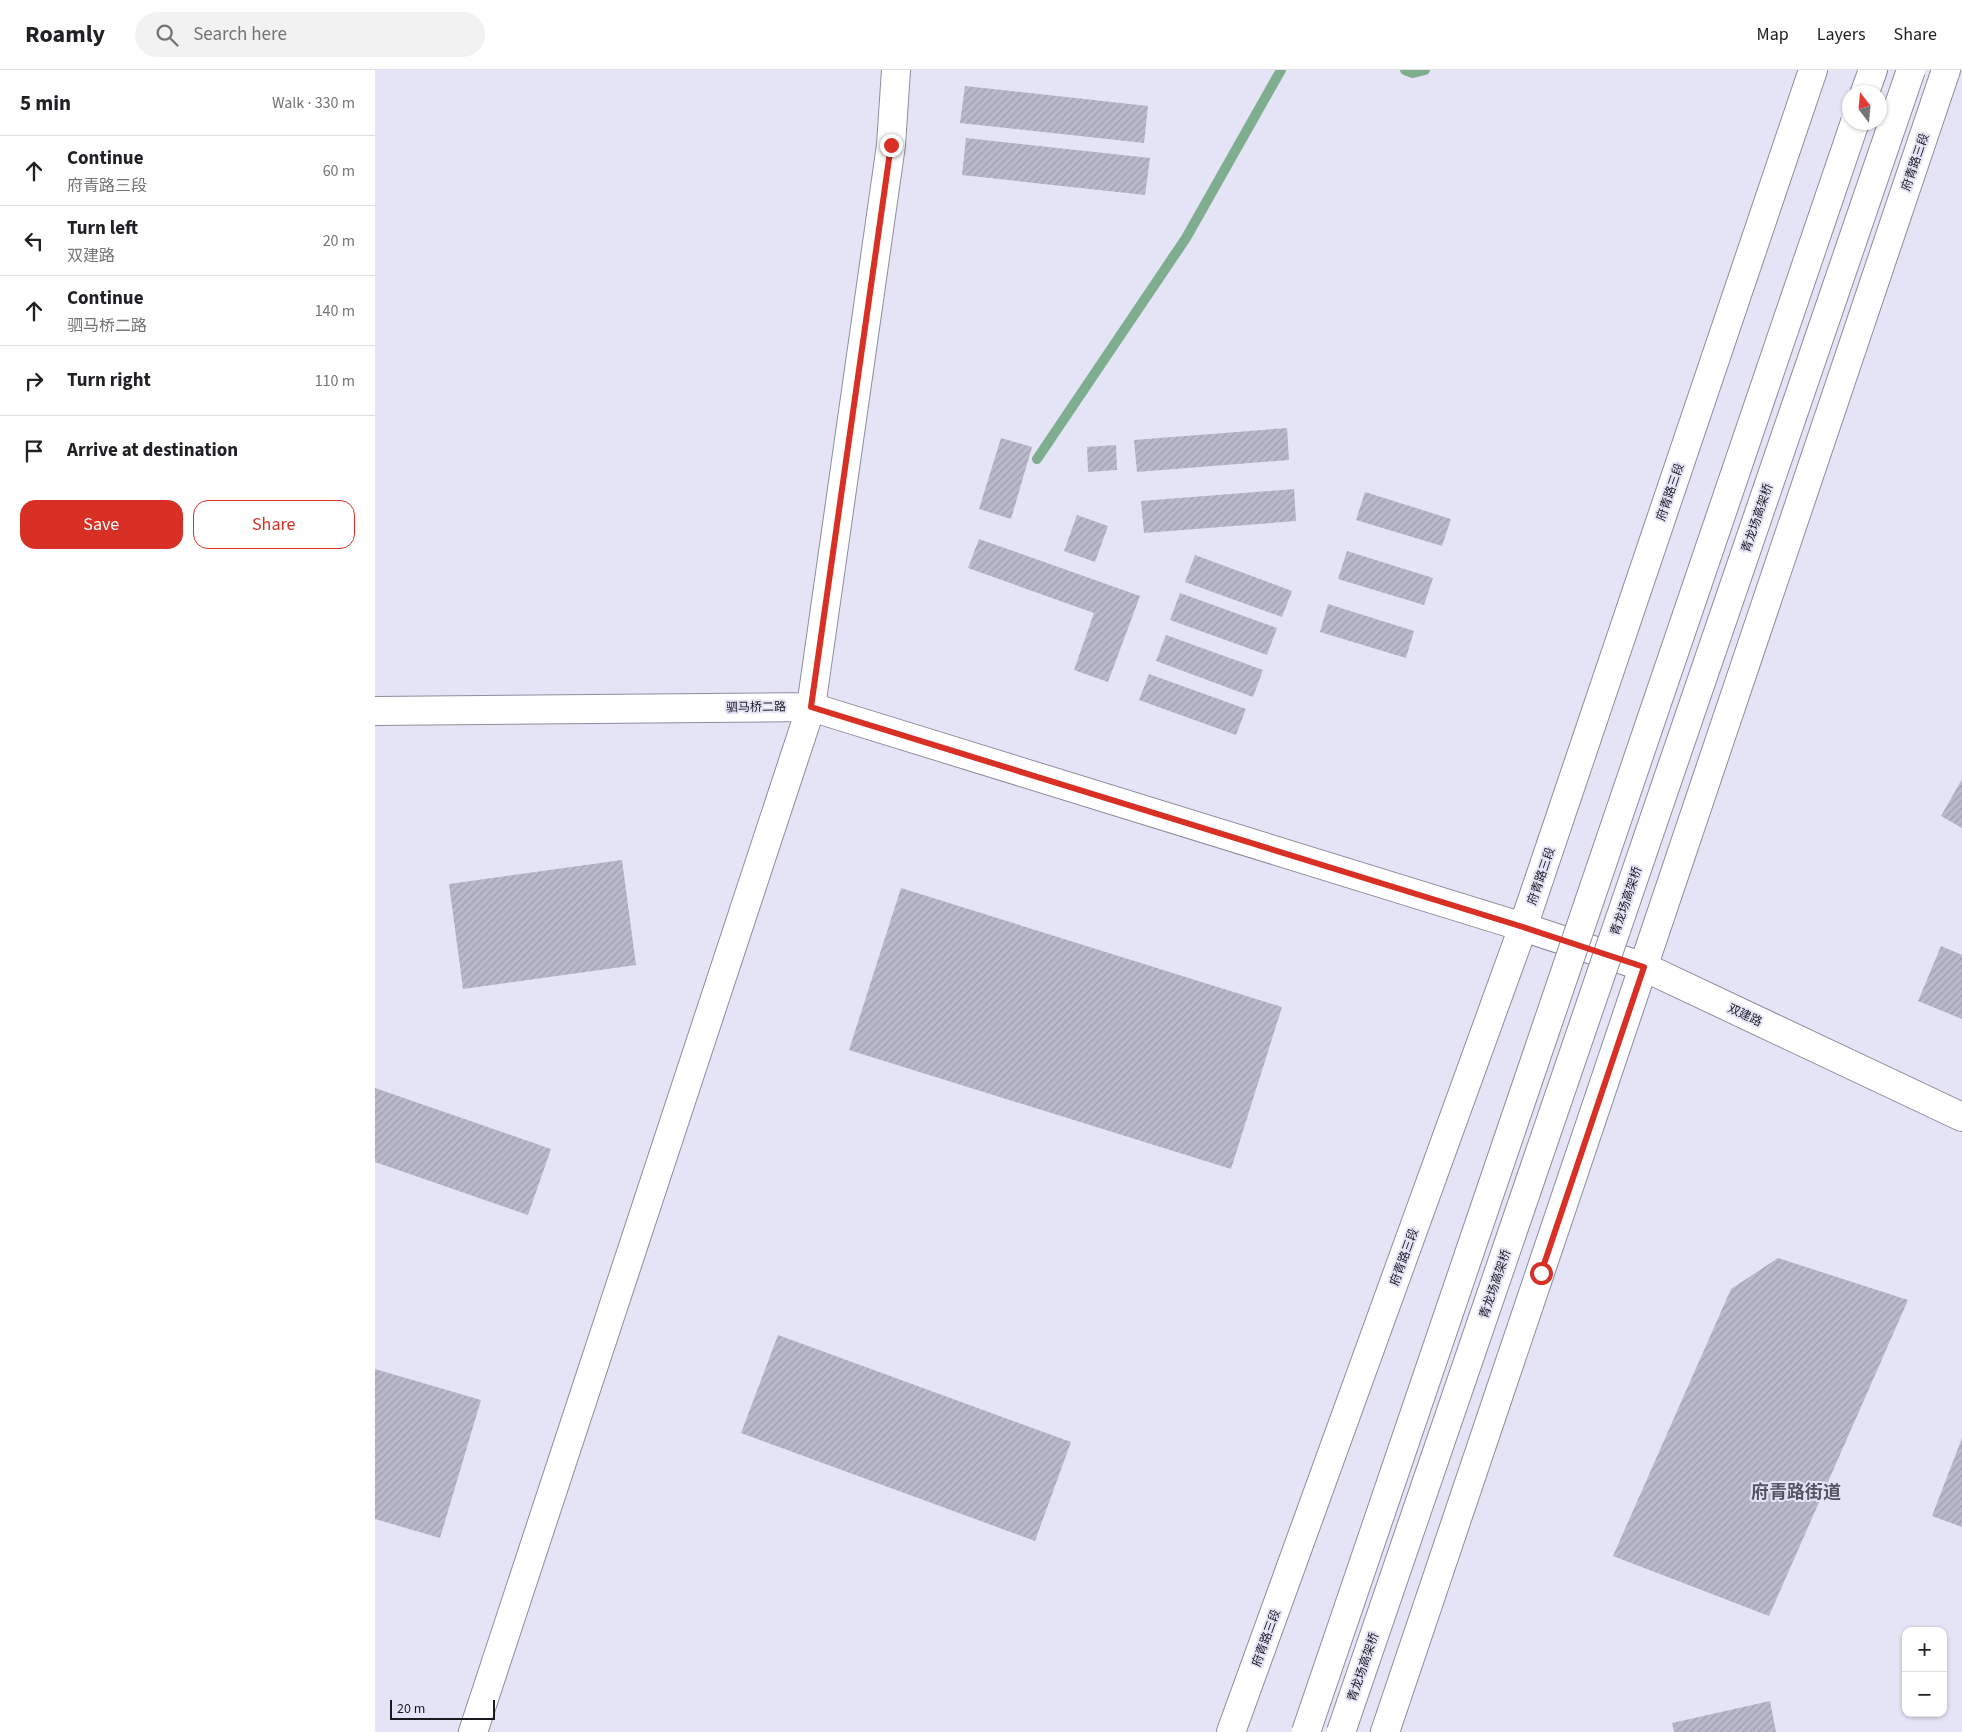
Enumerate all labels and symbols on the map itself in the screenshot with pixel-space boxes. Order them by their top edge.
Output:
north arrow [1842,85,1887,130]
street label: 府青路三段 [1898,131,1933,193]
route end [880,134,903,157]
street label: 府青路三段 [1653,461,1688,523]
street label: 青龙场高架桥 [1738,481,1777,555]
street label: 驷马桥二路 [726,698,786,717]
street label: 府青路三段 [1524,845,1559,907]
street label: 青龙场高架桥 [1607,864,1646,938]
street label: 双建路 [1725,1000,1765,1031]
street label: 府青路三段 [1386,1226,1423,1288]
street label: 青龙场高架桥 [1476,1247,1515,1321]
route start [1530,1262,1553,1285]
district label: 府青路街道 [1751,1480,1841,1505]
street label: 府青路三段 [1248,1607,1285,1669]
street label: 青龙场高架桥 [1344,1630,1383,1704]
scale bar [390,1697,495,1720]

